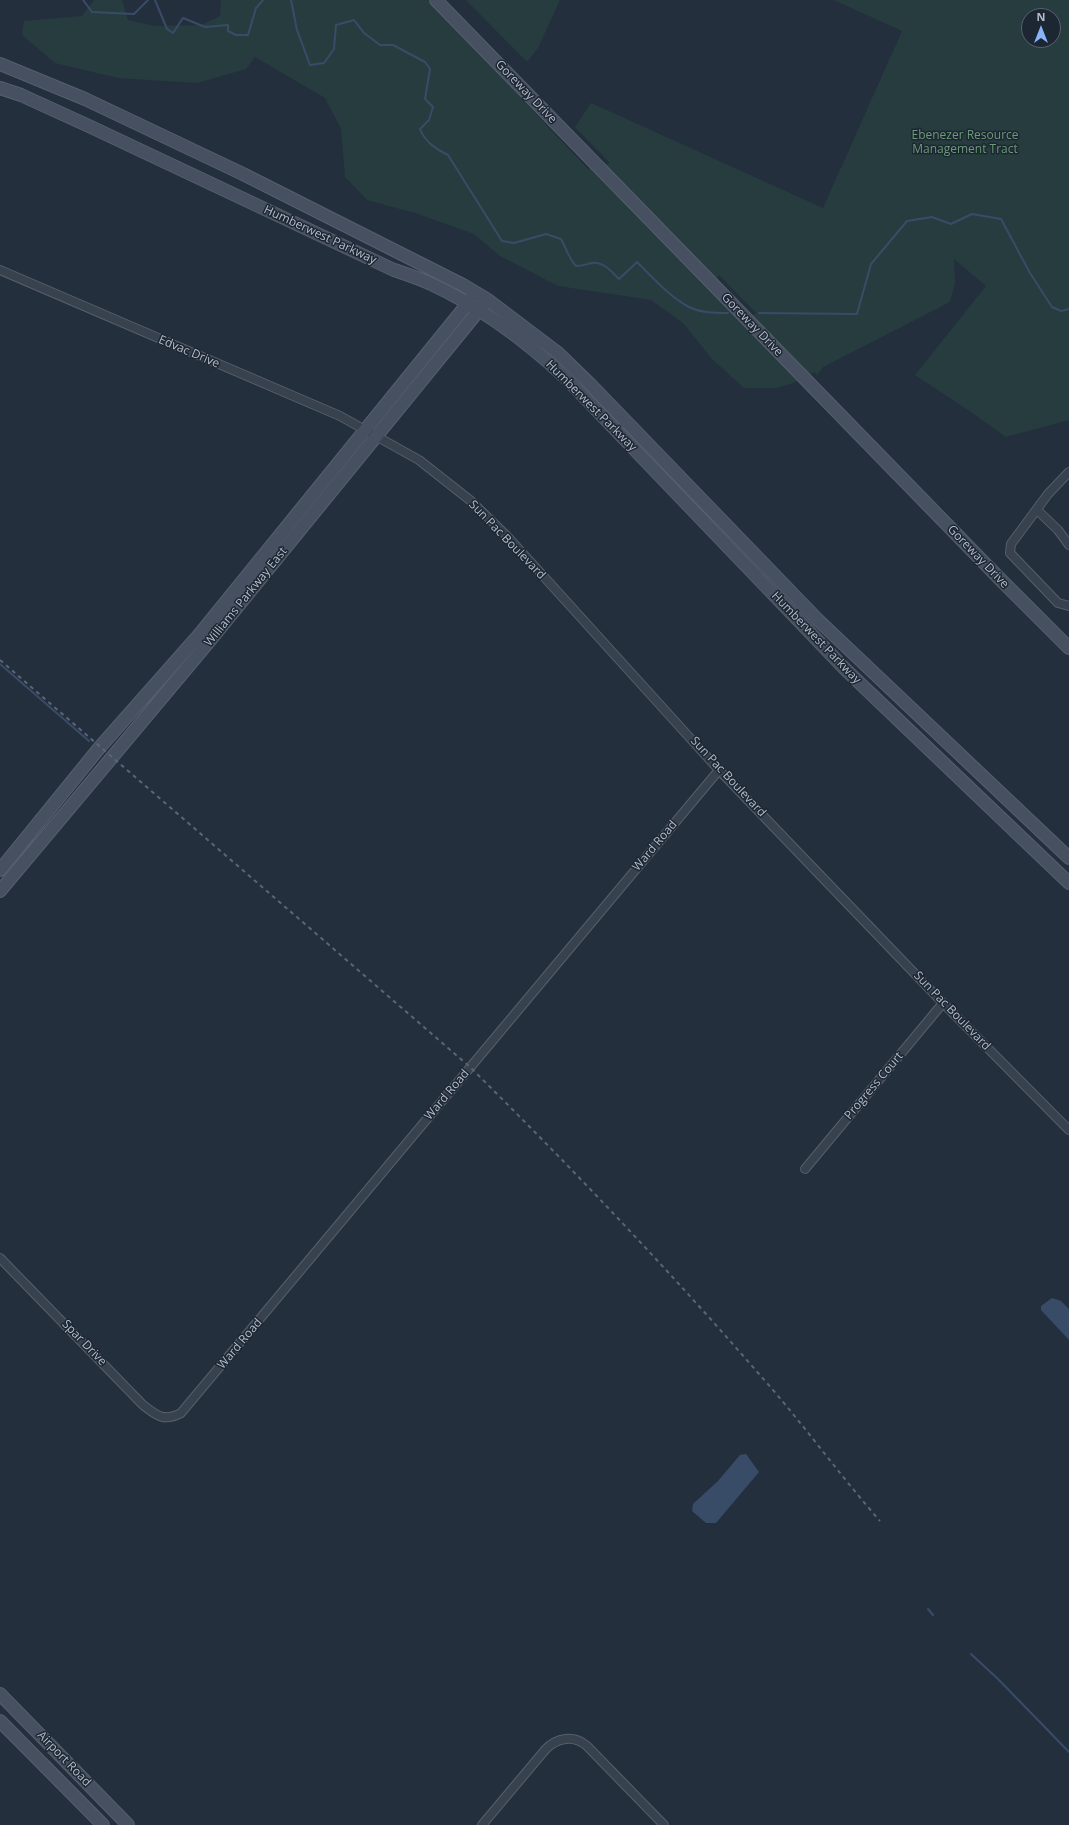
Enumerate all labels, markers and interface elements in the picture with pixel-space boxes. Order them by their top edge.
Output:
north arrow [1021,8,1061,48]
text: N [1037,9,1045,24]
street label: Goreway Drive [492,57,560,127]
park label: Ebenezer Resource Management Tract [911,129,1019,157]
street label: Humberwest Parkway [261,203,379,267]
street label: Goreway Drive [718,290,786,360]
street label: Edvac Drive [156,333,222,371]
street label: Humberwest Parkway [543,358,639,454]
street label: Sun Pac Boulevard [466,498,548,582]
street label: Goreway Drive [944,522,1012,592]
street label: Williams Parkway East [202,545,290,649]
street label: Humberwest Parkway [768,589,864,687]
street label: Sun Pac Boulevard [687,734,769,820]
street label: Ward Road [630,818,680,874]
street label: Sun Pac Boulevard [911,969,993,1053]
street label: Progress Court [842,1049,906,1123]
street label: Ward Road [422,1067,472,1123]
street label: Ward Road [215,1316,265,1372]
street label: Spar Drive [59,1317,109,1369]
street label: Airport Road [34,1728,94,1790]

